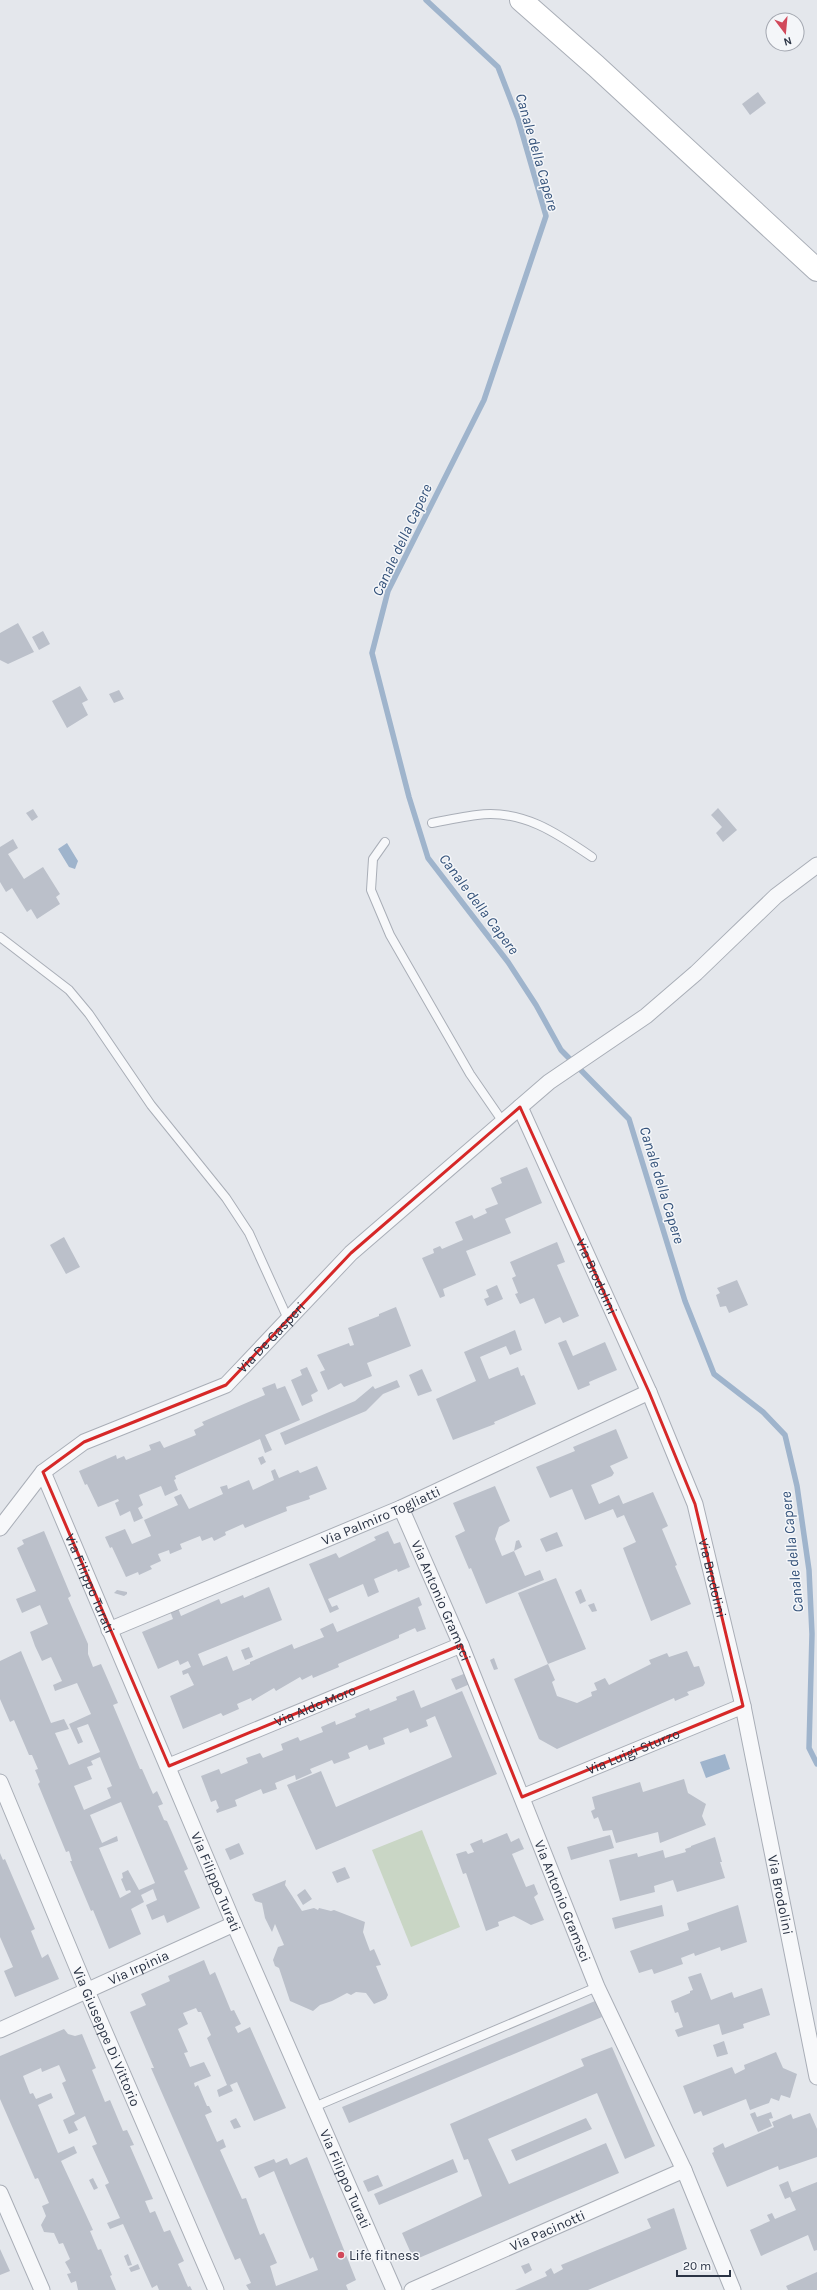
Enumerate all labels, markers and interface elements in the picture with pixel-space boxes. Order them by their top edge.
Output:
north arrow [765,12,805,52]
text: N [782,34,793,48]
water label: Canale della Capere [512,91,562,213]
water label: Canale della Capere [368,481,436,599]
water label: Canale della Capere [435,850,523,958]
water label: Canale della Capere [636,1124,688,1246]
street label: Via Brodolini [572,1236,621,1317]
street label: Via De Gasperi [233,1298,309,1376]
street label: Via Palmiro Togliatti [319,1482,443,1549]
water label: Canale della Capere [777,1491,807,1613]
street label: Via Filippo Turati [61,1531,119,1636]
street label: Via Brodolini [695,1537,730,1620]
street label: Via Antonio Gramsci [408,1538,475,1663]
street label: Via Aldo Moro [272,1681,358,1730]
street label: Via Luigi Sturzo [584,1725,682,1778]
street label: Via Filippo Turati [188,1829,245,1934]
street label: Via Antonio Gramsci [531,1837,595,1964]
street label: Via Brodolini [764,1853,797,1936]
street label: Via Irpinia [105,1946,171,1988]
street label: Via Giuseppe Di Vittorio [69,1964,144,2109]
street label: Via Filippo Turati [316,2127,375,2231]
street label: Via Pacinotti [507,2206,588,2254]
place label: Life fitness [349,2247,420,2264]
marker: Life fitness [336,2250,346,2260]
scale bar [677,2252,730,2278]
text: 20 m [683,2259,711,2273]

